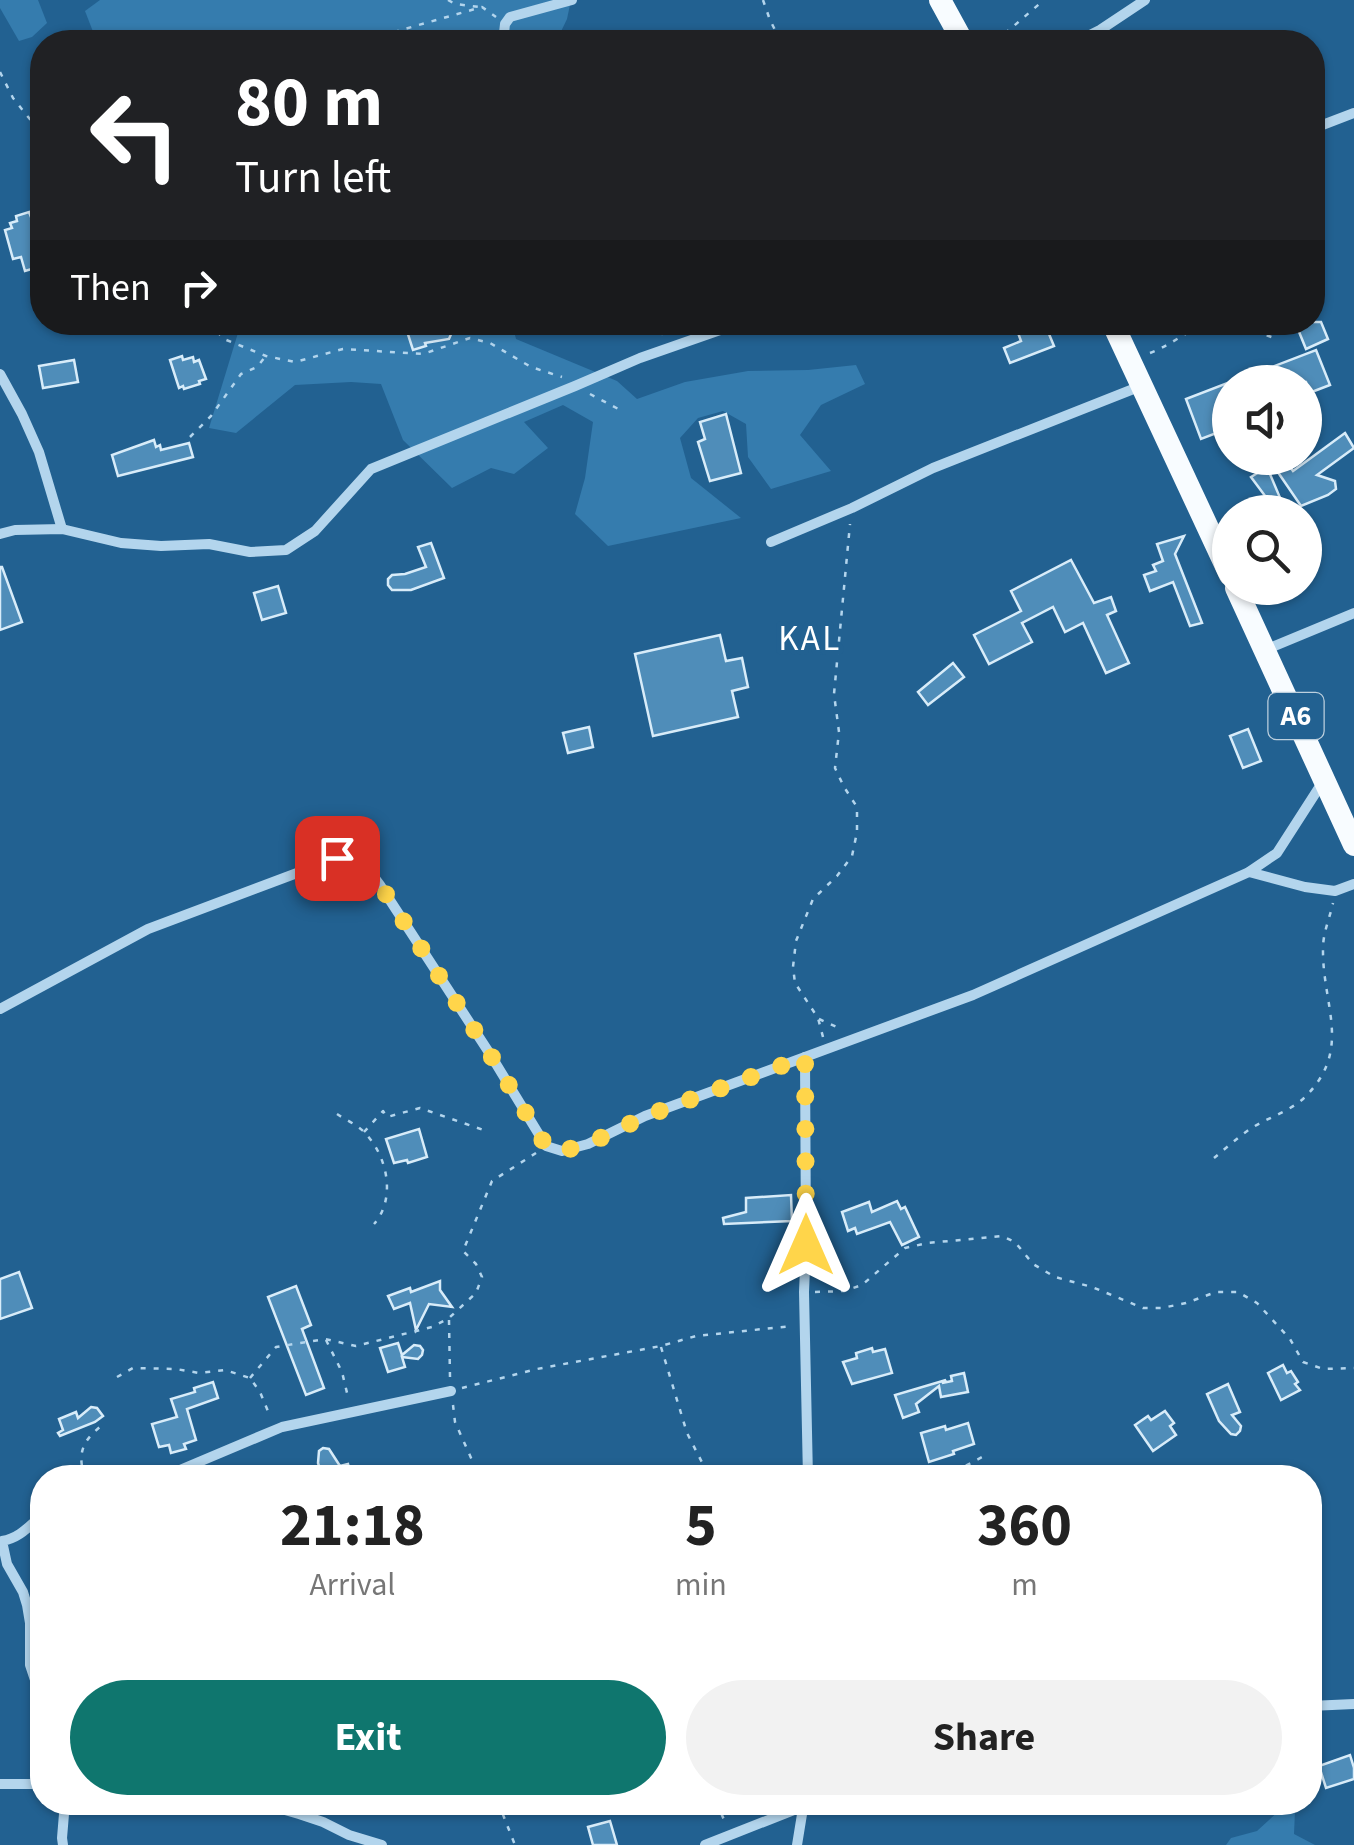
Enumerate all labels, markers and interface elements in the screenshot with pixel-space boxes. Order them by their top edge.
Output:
text: 80 m [235,53,383,153]
icon: left [70,70,200,200]
text: Turn left [235,146,391,210]
icon: right [171,260,226,315]
text: Then [70,261,151,315]
map controls [1212,365,1322,605]
button: sound [1212,365,1322,475]
button: search [1212,495,1322,605]
district label: KAL [778,614,842,664]
road number: A6 [1268,693,1324,739]
pin [295,816,380,901]
icon: arrive [310,831,365,886]
position arrow [754,1193,858,1297]
text: 21:18 [280,1484,425,1569]
text: 5 [685,1484,717,1569]
text: 360 [977,1484,1072,1569]
text: Arrival [309,1562,395,1608]
text: min [675,1562,727,1608]
text: m [1011,1562,1038,1608]
button: Exit [70,1680,666,1795]
button: Share [686,1680,1282,1795]

